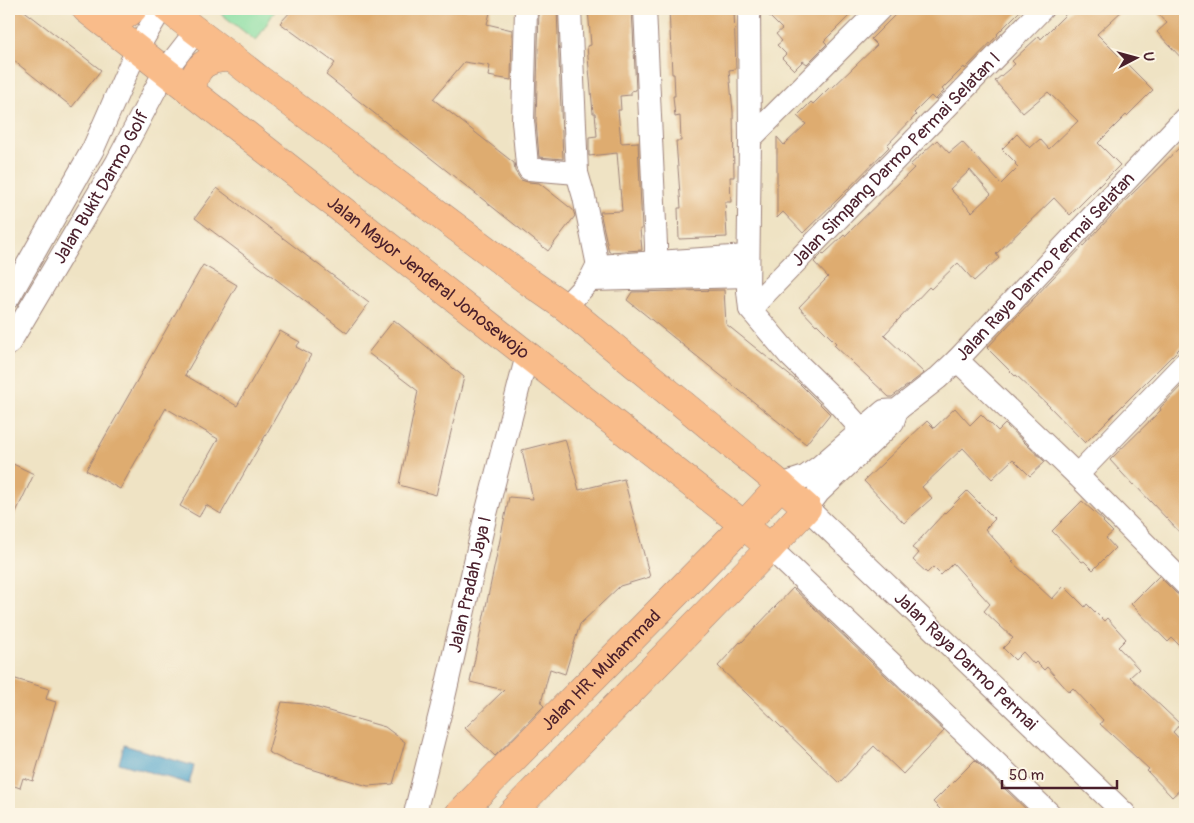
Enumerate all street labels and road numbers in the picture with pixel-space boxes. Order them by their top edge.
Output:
street label: Jalan Simpang Darmo Permai Selatan I [786,47,1005,271]
street label: Jalan Bukit Darmo Golf [48,106,154,268]
street label: Jalan Raya Darmo Permai Selatan [951,167,1140,366]
street label: Jalan Mayor Jenderal Jonosewojo [322,191,535,364]
street label: Jalan Pradah Jaya I [443,514,497,655]
street label: Jalan Raya Darmo Permai [889,587,1042,735]
street label: Jalan HR. Muhammad [536,605,666,736]

